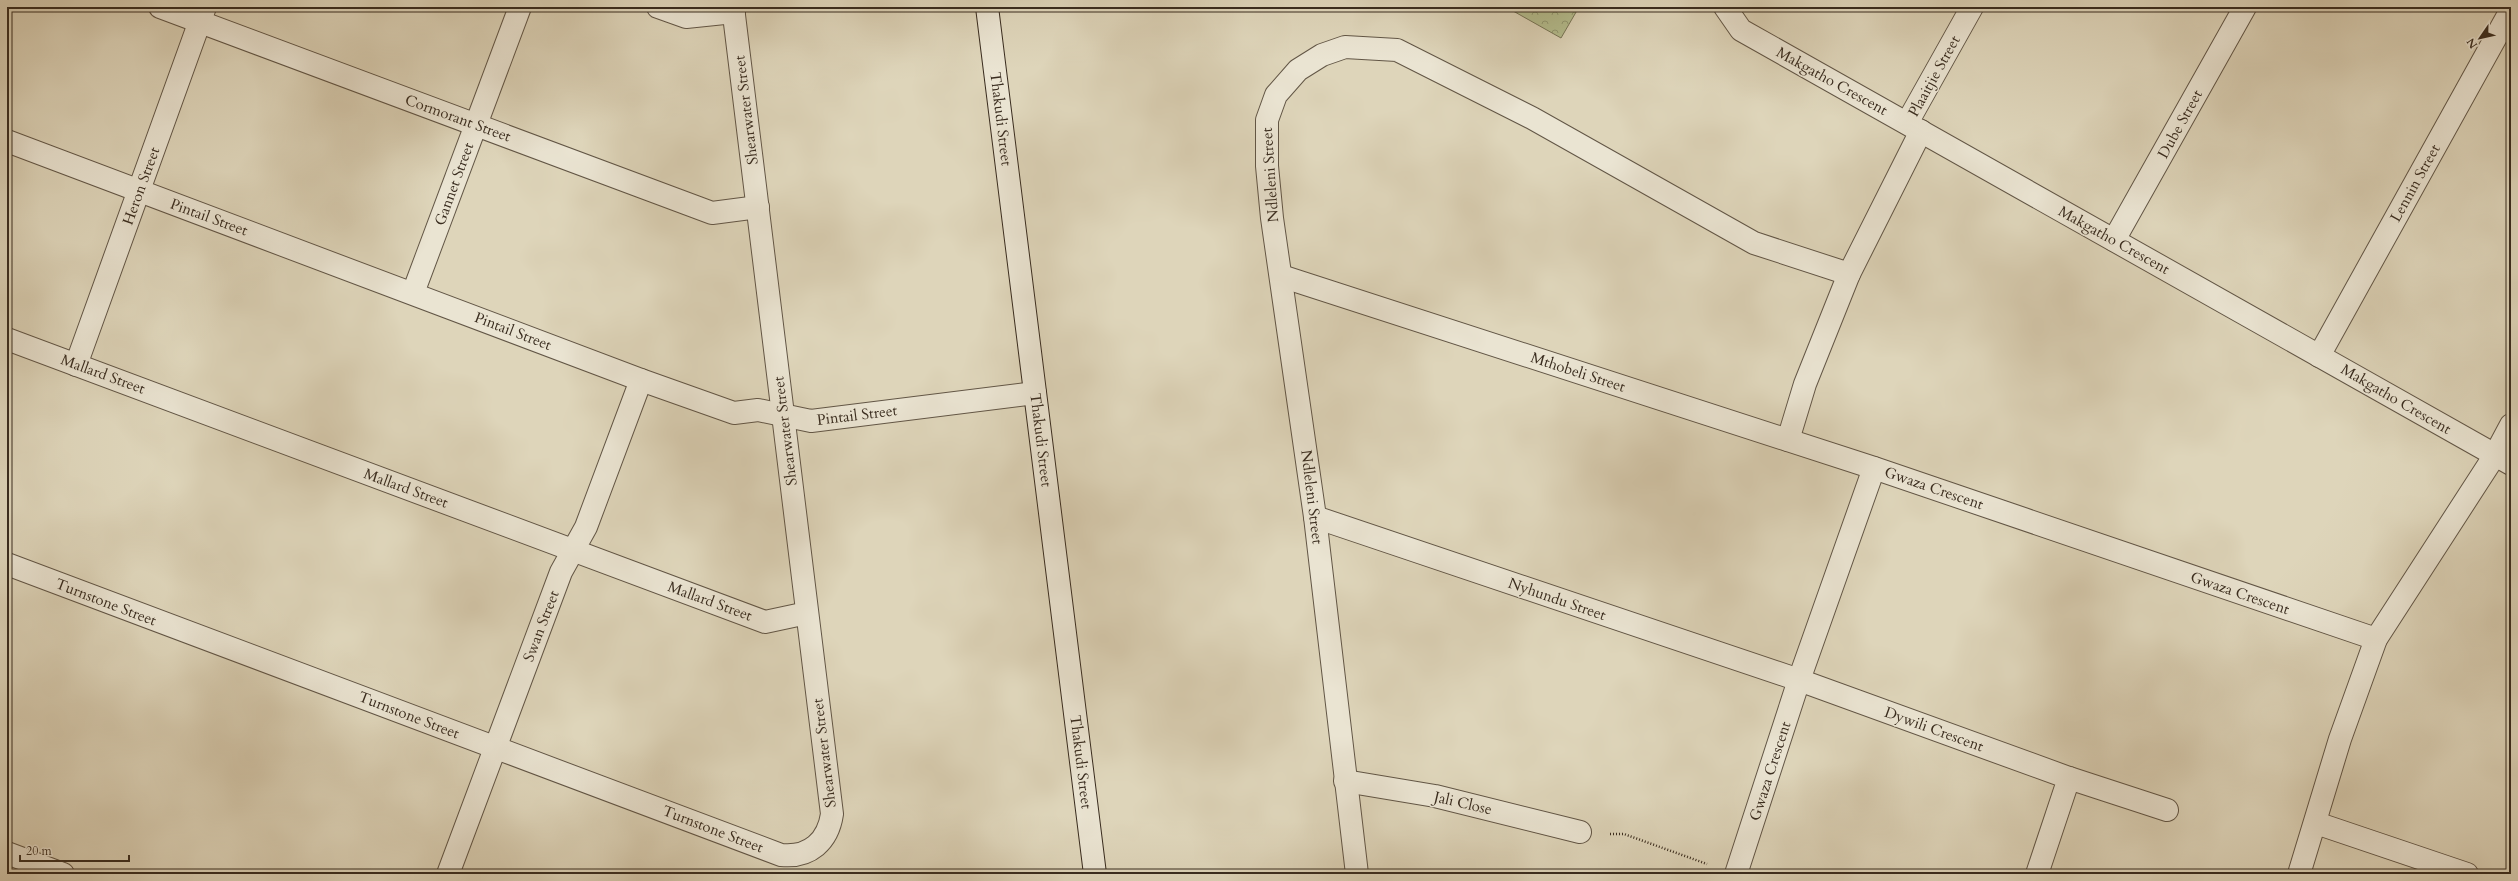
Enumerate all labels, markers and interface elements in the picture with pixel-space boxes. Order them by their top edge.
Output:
north arrow [2460,18,2500,58]
street label: Plaaitjie Street [1903,32,1965,120]
text: N [2463,35,2481,51]
street label: Makgatho Crescent [1773,42,1891,120]
street label: Shearwater Street [729,54,763,166]
street label: Thakudi Street [985,71,1017,167]
street label: Dube Street [2153,86,2207,162]
street label: Cormorant Street [402,90,514,146]
street label: Ndleleni Street [1257,127,1283,223]
street label: Gannet Street [430,139,478,228]
street label: Lennin Street [2385,140,2445,225]
street label: Heron Street [118,144,164,228]
street label: Pintail Street [168,194,251,240]
street label: Makgatho Crescent [2055,201,2173,279]
street label: Pintail Street [472,307,555,355]
street label: Mthobeli Street [1528,347,1628,397]
street label: Mallard Street [58,350,148,399]
street label: Makgatho Crescent [2337,359,2455,439]
street label: Shearwater Street [768,375,802,487]
street label: Thakudi Street [1025,392,1057,488]
street label: Pintail Street [816,400,899,430]
street label: Ndleleni Street [1296,449,1328,546]
street label: Gwaza Crescent [1882,462,1986,514]
street label: Mallard Street [361,464,451,513]
street label: Gwaza Crescent [2188,567,2292,619]
street label: Nyhundu Street [1506,573,1609,625]
street label: Turnstone Street [53,574,160,631]
street label: Mallard Street [665,577,755,626]
street label: Swan Street [518,587,564,664]
street label: Turnstone Street [356,687,463,744]
street label: Shearwater Street [807,697,841,809]
street label: Dywili Crescent [1882,702,1987,756]
street label: Thakudi Street [1065,714,1097,810]
street label: Gwaza Crescent [1745,719,1796,823]
street label: Jali Close [1430,786,1494,819]
street label: Turnstone Street [660,801,767,858]
scale bar [20,837,129,863]
text: 20 m [26,843,53,859]

